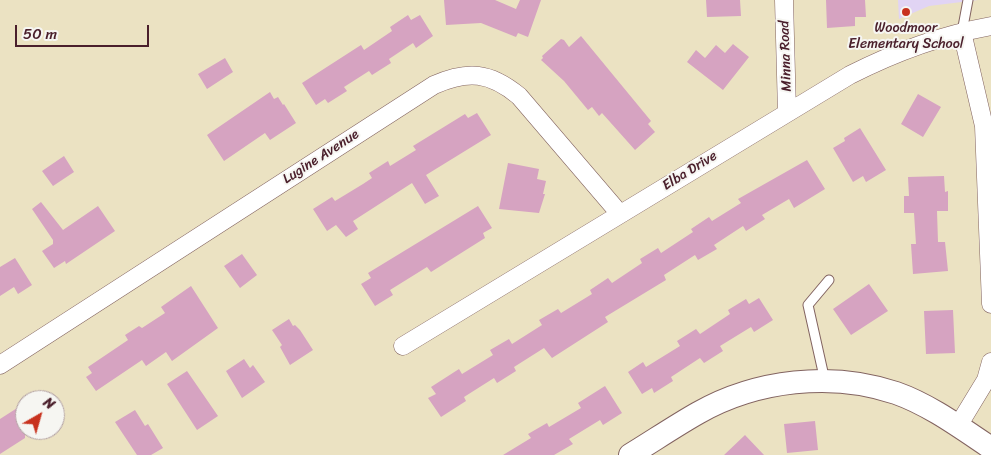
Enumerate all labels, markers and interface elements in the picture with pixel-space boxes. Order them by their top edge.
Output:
marker: Woodmoor Elementary School [900,6,912,18]
scale bar [18,15,151,47]
street label: Minna Road [776,20,796,92]
place label: Woodmoor Elementary School [848,20,964,52]
text: 50 m [23,21,57,47]
street label: Lugine Avenue [280,126,362,188]
street label: Elba Drive [659,148,721,194]
north arrow [15,390,65,440]
text: N [37,391,60,416]

